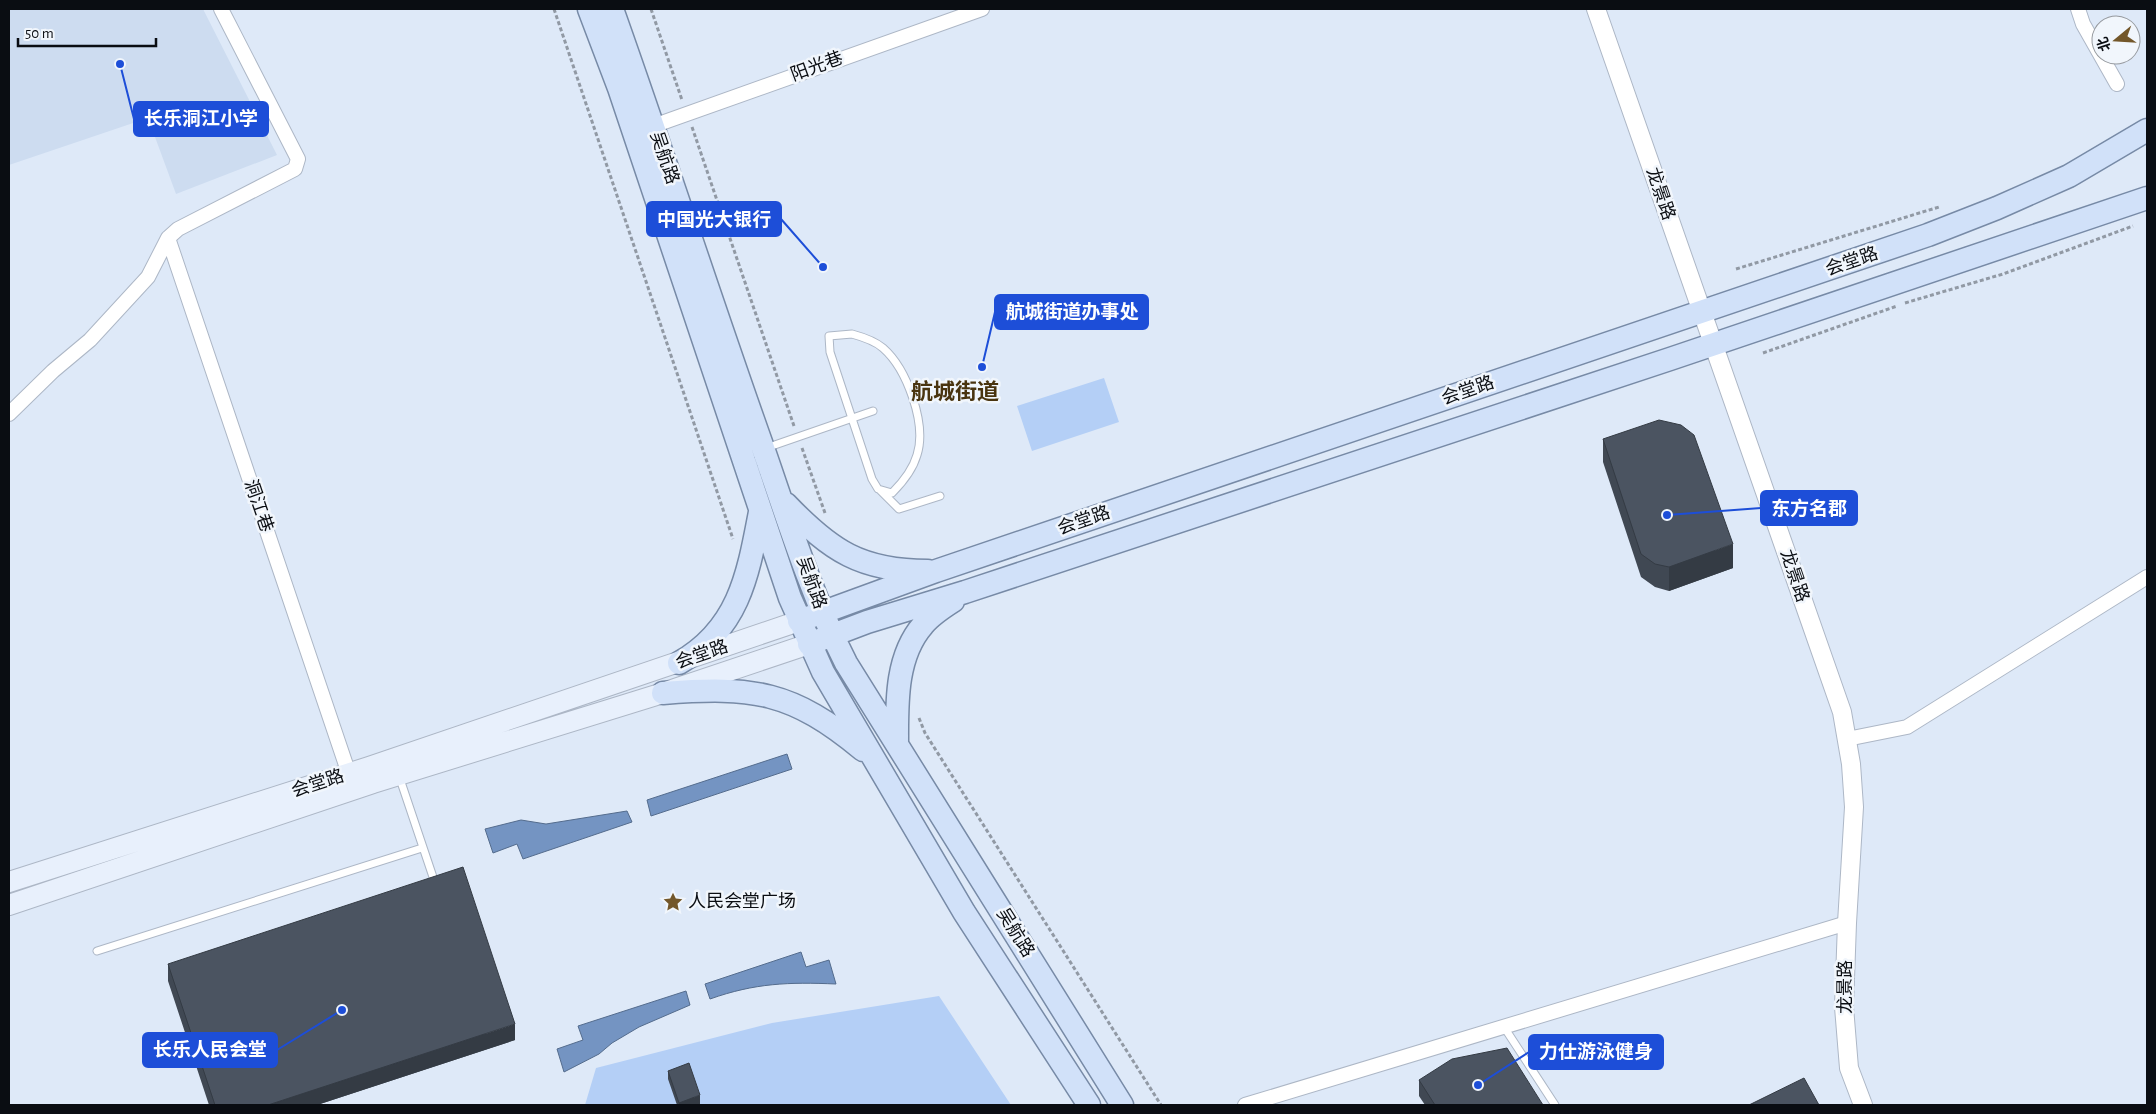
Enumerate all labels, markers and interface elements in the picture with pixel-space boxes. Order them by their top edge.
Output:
scale bar [18,15,155,47]
north arrow [2091,15,2141,65]
text: 50 m [25,26,54,41]
text: 北 [2095,35,2113,53]
street label: 阳光巷 [788,47,845,85]
callout: 长乐洞江小学 [134,102,268,136]
text: 长乐洞江小学 [144,108,258,129]
street label: 吴航路 [647,129,683,186]
street label: 龙景路 [1643,165,1679,222]
callout: 中国光大银行 [647,202,781,236]
text: 中国光大银行 [657,209,771,230]
street label: 会堂路 [1823,243,1880,279]
callout: 航城街道办事处 [995,295,1148,329]
text: 航城街道办事处 [1005,301,1139,322]
street label: 会堂路 [1439,372,1496,408]
district label: 航城街道 [911,380,999,403]
street label: 洞江巷 [241,477,277,534]
callout: 东方名郡 [1761,491,1857,525]
text: 东方名郡 [1771,498,1847,519]
street label: 会堂路 [1055,502,1112,538]
street label: 龙景路 [1777,547,1813,604]
street label: 吴航路 [793,554,831,611]
street label: 会堂路 [673,636,730,672]
street label: 会堂路 [289,765,346,801]
place icon: 人民会堂广场 [662,891,684,913]
place label: 人民会堂广场 [688,891,796,911]
street label: 吴航路 [993,904,1039,961]
street label: 龙景路 [1835,960,1855,1014]
callout: 长乐人民会堂 [143,1033,277,1067]
callout: 力仕游泳健身 [1529,1035,1663,1069]
text: 长乐人民会堂 [153,1039,267,1060]
text: 力仕游泳健身 [1539,1041,1653,1062]

